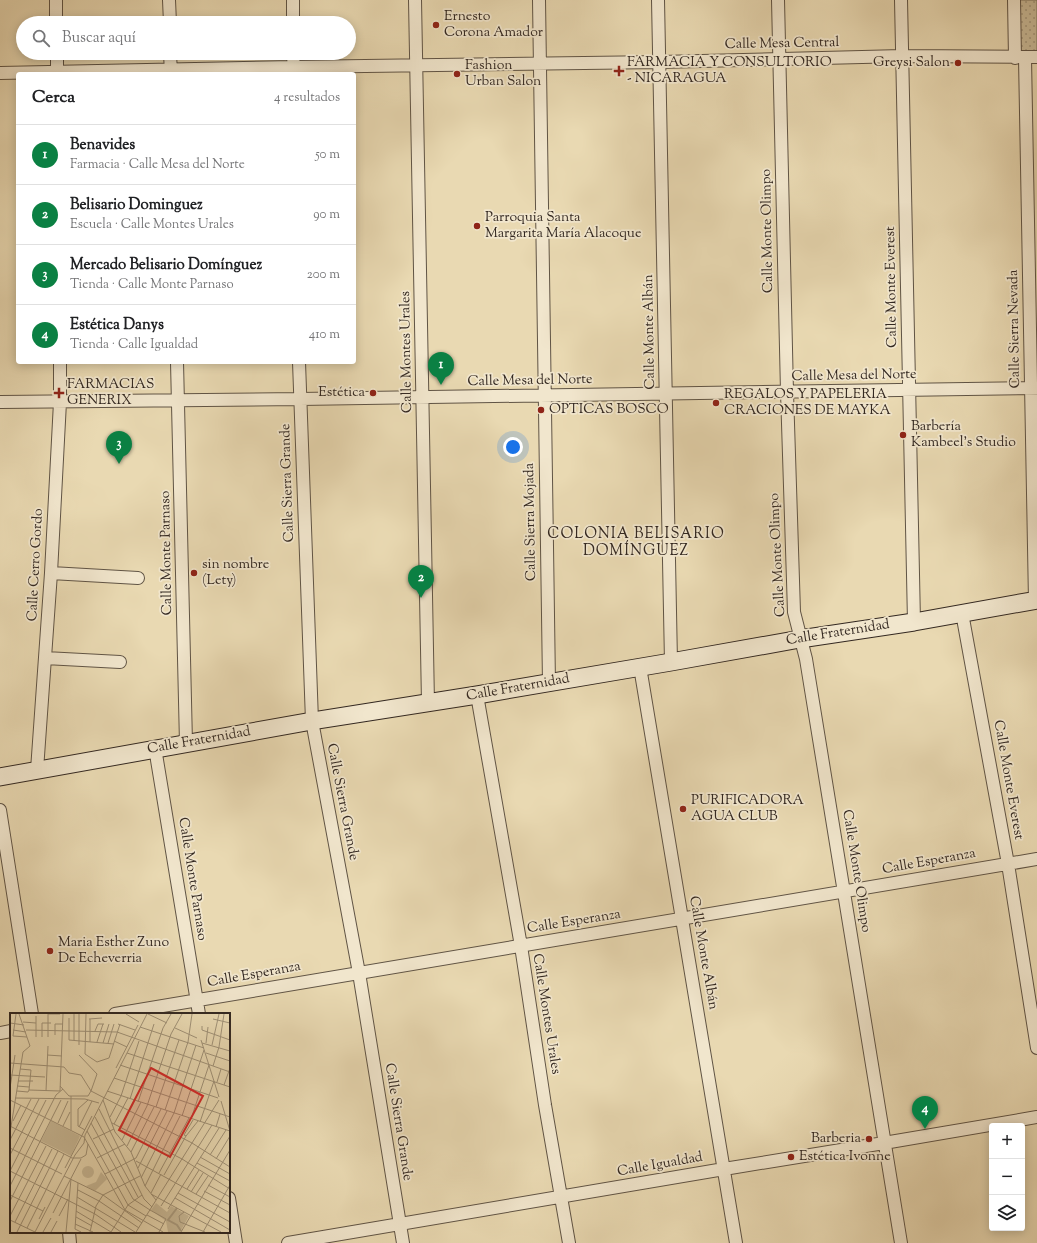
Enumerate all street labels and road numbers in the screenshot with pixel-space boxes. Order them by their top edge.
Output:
street label: Calle Mesa Central [724,33,840,55]
street label: Calle Monte Olimpo [757,168,779,293]
street label: Calle Monte Everest [881,226,903,348]
street label: Calle Sierra Nevada [1004,269,1026,389]
street label: Calle Monte Albán [639,274,661,390]
street label: Calle Montes Urales [396,291,418,413]
street label: Calle Mesa del Norte [791,365,917,387]
street label: Calle Mesa del Norte [467,370,593,392]
street label: Calle Sierra Grande [276,423,300,543]
street label: Calle Sierra Mojada [520,462,542,581]
street label: Calle Monte Parnaso [156,490,178,615]
street label: Calle Monte Olimpo [765,492,791,618]
street label: Calle Cerro Gordo [23,508,49,622]
street label: Calle Fraternidad [785,615,891,651]
street label: Calle Fraternidad [465,669,571,707]
street label: Calle Monte Everest [988,718,1028,842]
street label: Calle Fraternidad [146,722,252,760]
street label: Calle Sierra Grande [321,742,363,862]
street label: Calle Monte Olimpo [836,808,876,934]
street label: Calle Monte Parnaso [172,816,212,942]
street label: Calle Esperanza [881,844,978,880]
street label: Calle Monte Albán [683,895,723,1011]
street label: Calle Esperanza [526,905,623,939]
street label: Calle Montes Urales [527,952,565,1076]
street label: Calle Esperanza [206,957,303,993]
street label: Calle Sierra Grande [379,1062,417,1182]
street label: Calle Igualdad [616,1148,704,1182]

